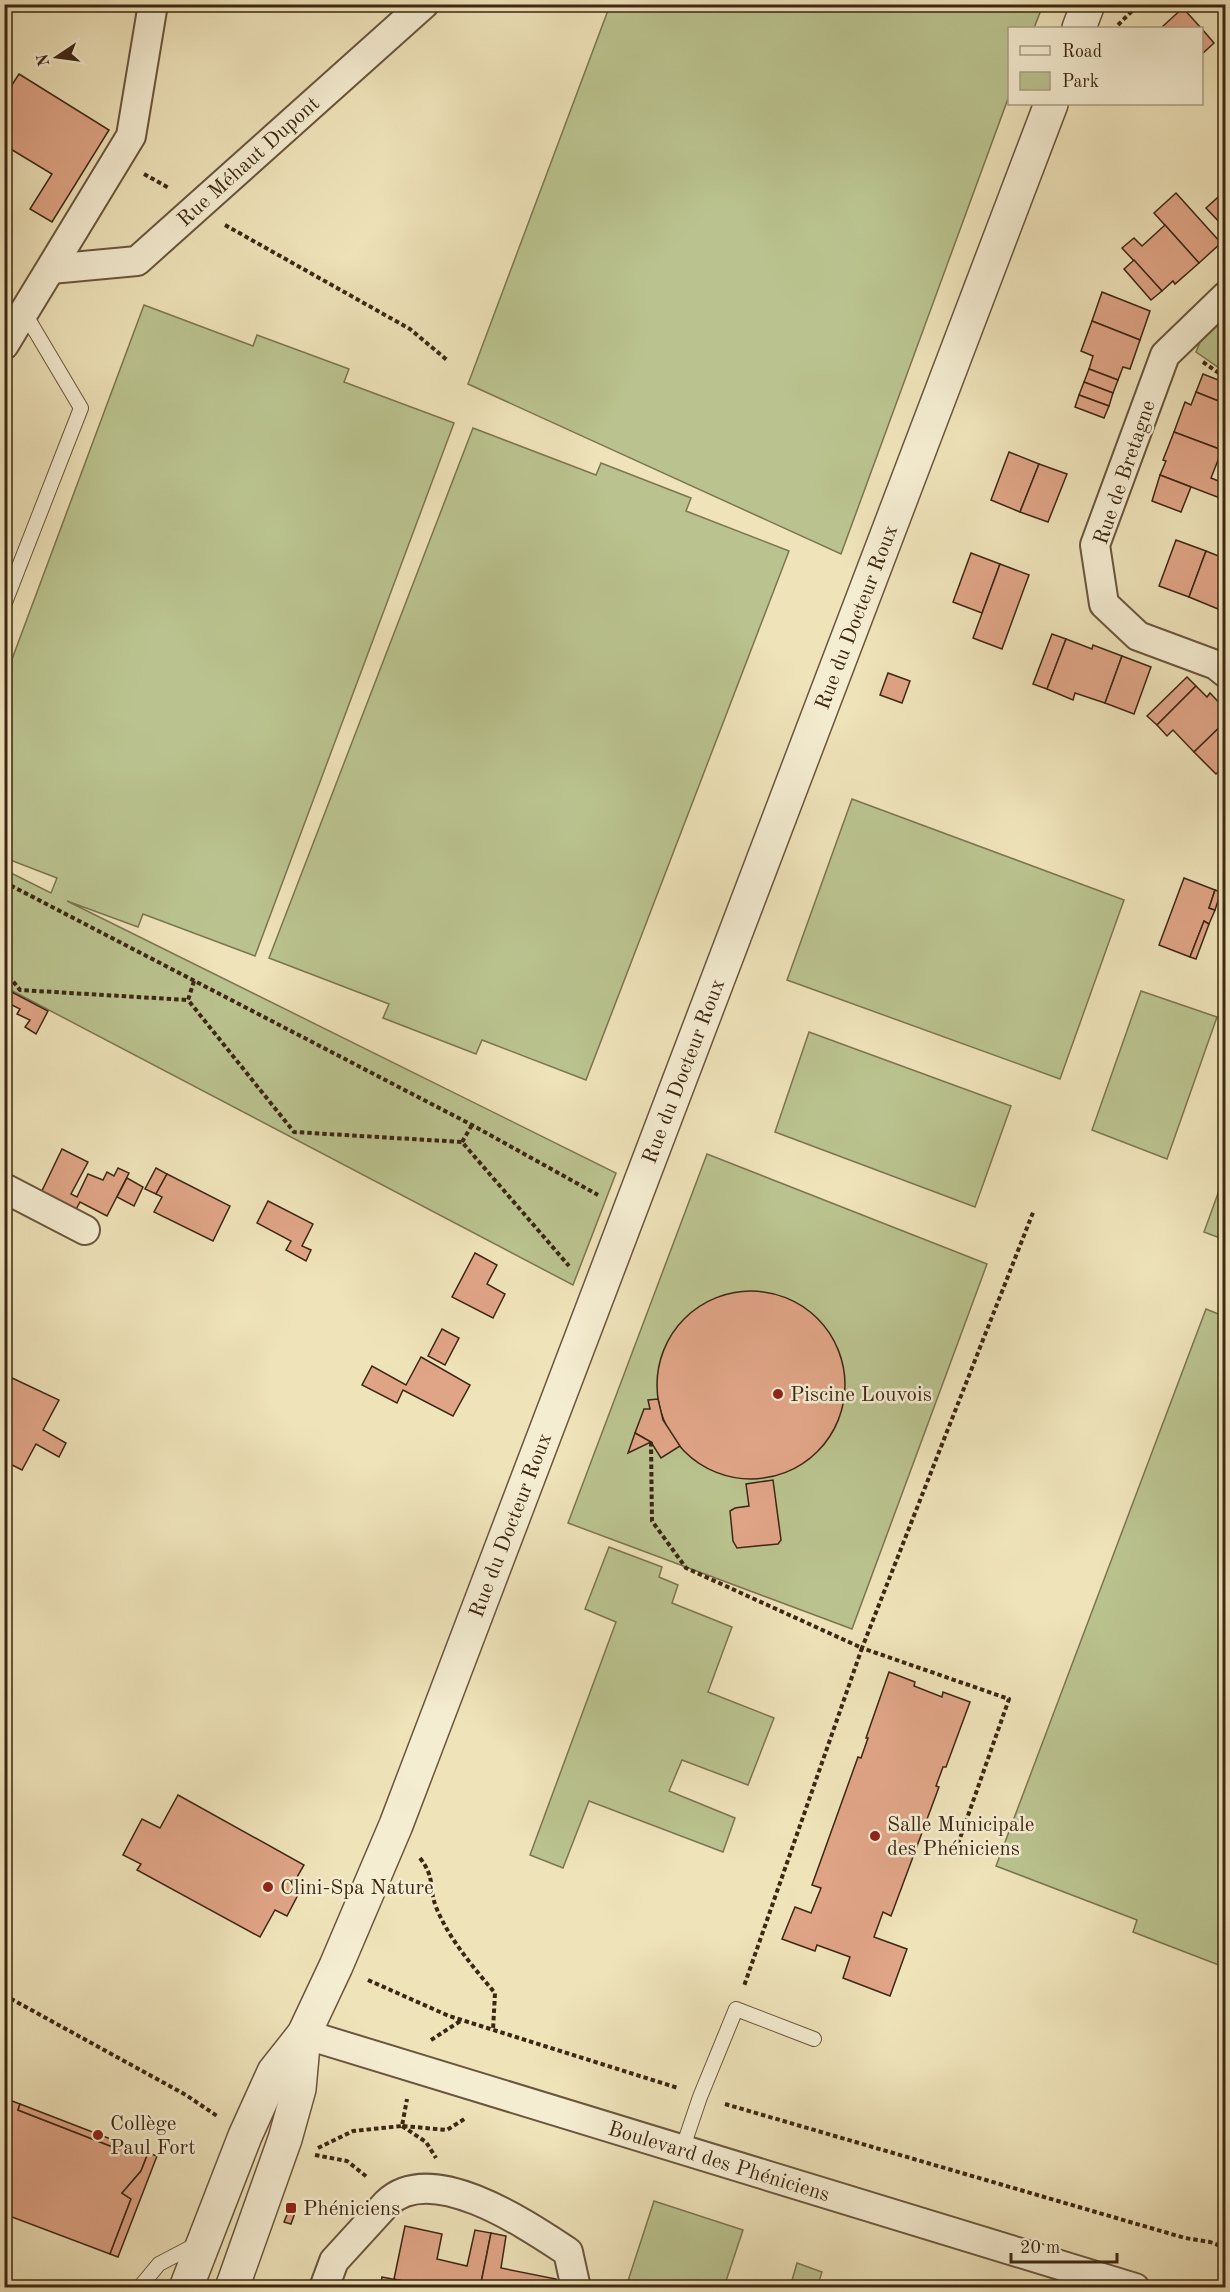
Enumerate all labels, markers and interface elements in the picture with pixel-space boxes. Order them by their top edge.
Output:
north arrow [27,27,87,87]
legend [1008,27,1203,105]
text: Road [1062,43,1102,61]
text: N [35,51,54,68]
text: Park [1062,73,1099,91]
street label: Rue Méhaut Dupont [174,93,324,231]
street label: Rue de Bretagne [1091,398,1160,547]
street label: Rue du Docteur Roux [812,522,902,713]
street label: Rue du Docteur Roux [639,976,729,1167]
place label: Piscine Louvois [790,1385,932,1406]
marker: Piscine Louvois [771,1387,785,1401]
street label: Rue du Docteur Roux [466,1430,556,1621]
place label: Salle Municipale des Phéniciens [887,1815,1035,1860]
marker: Salle Municipale des Phéniciens [868,1829,882,1843]
place label: Clini-Spa Nature [280,1878,434,1899]
marker: Clini-Spa Nature [261,1880,275,1894]
place label: Collège Paul Fort [110,2114,196,2159]
street label: Boulevard des Phéniciens [605,2119,832,2206]
marker: Collège Paul Fort [91,2128,105,2142]
place label: Phéniciens [303,2199,400,2220]
marker: Phéniciens [284,2201,298,2215]
scale bar [1011,2226,1118,2264]
text: 20 m [1020,2239,1060,2257]

